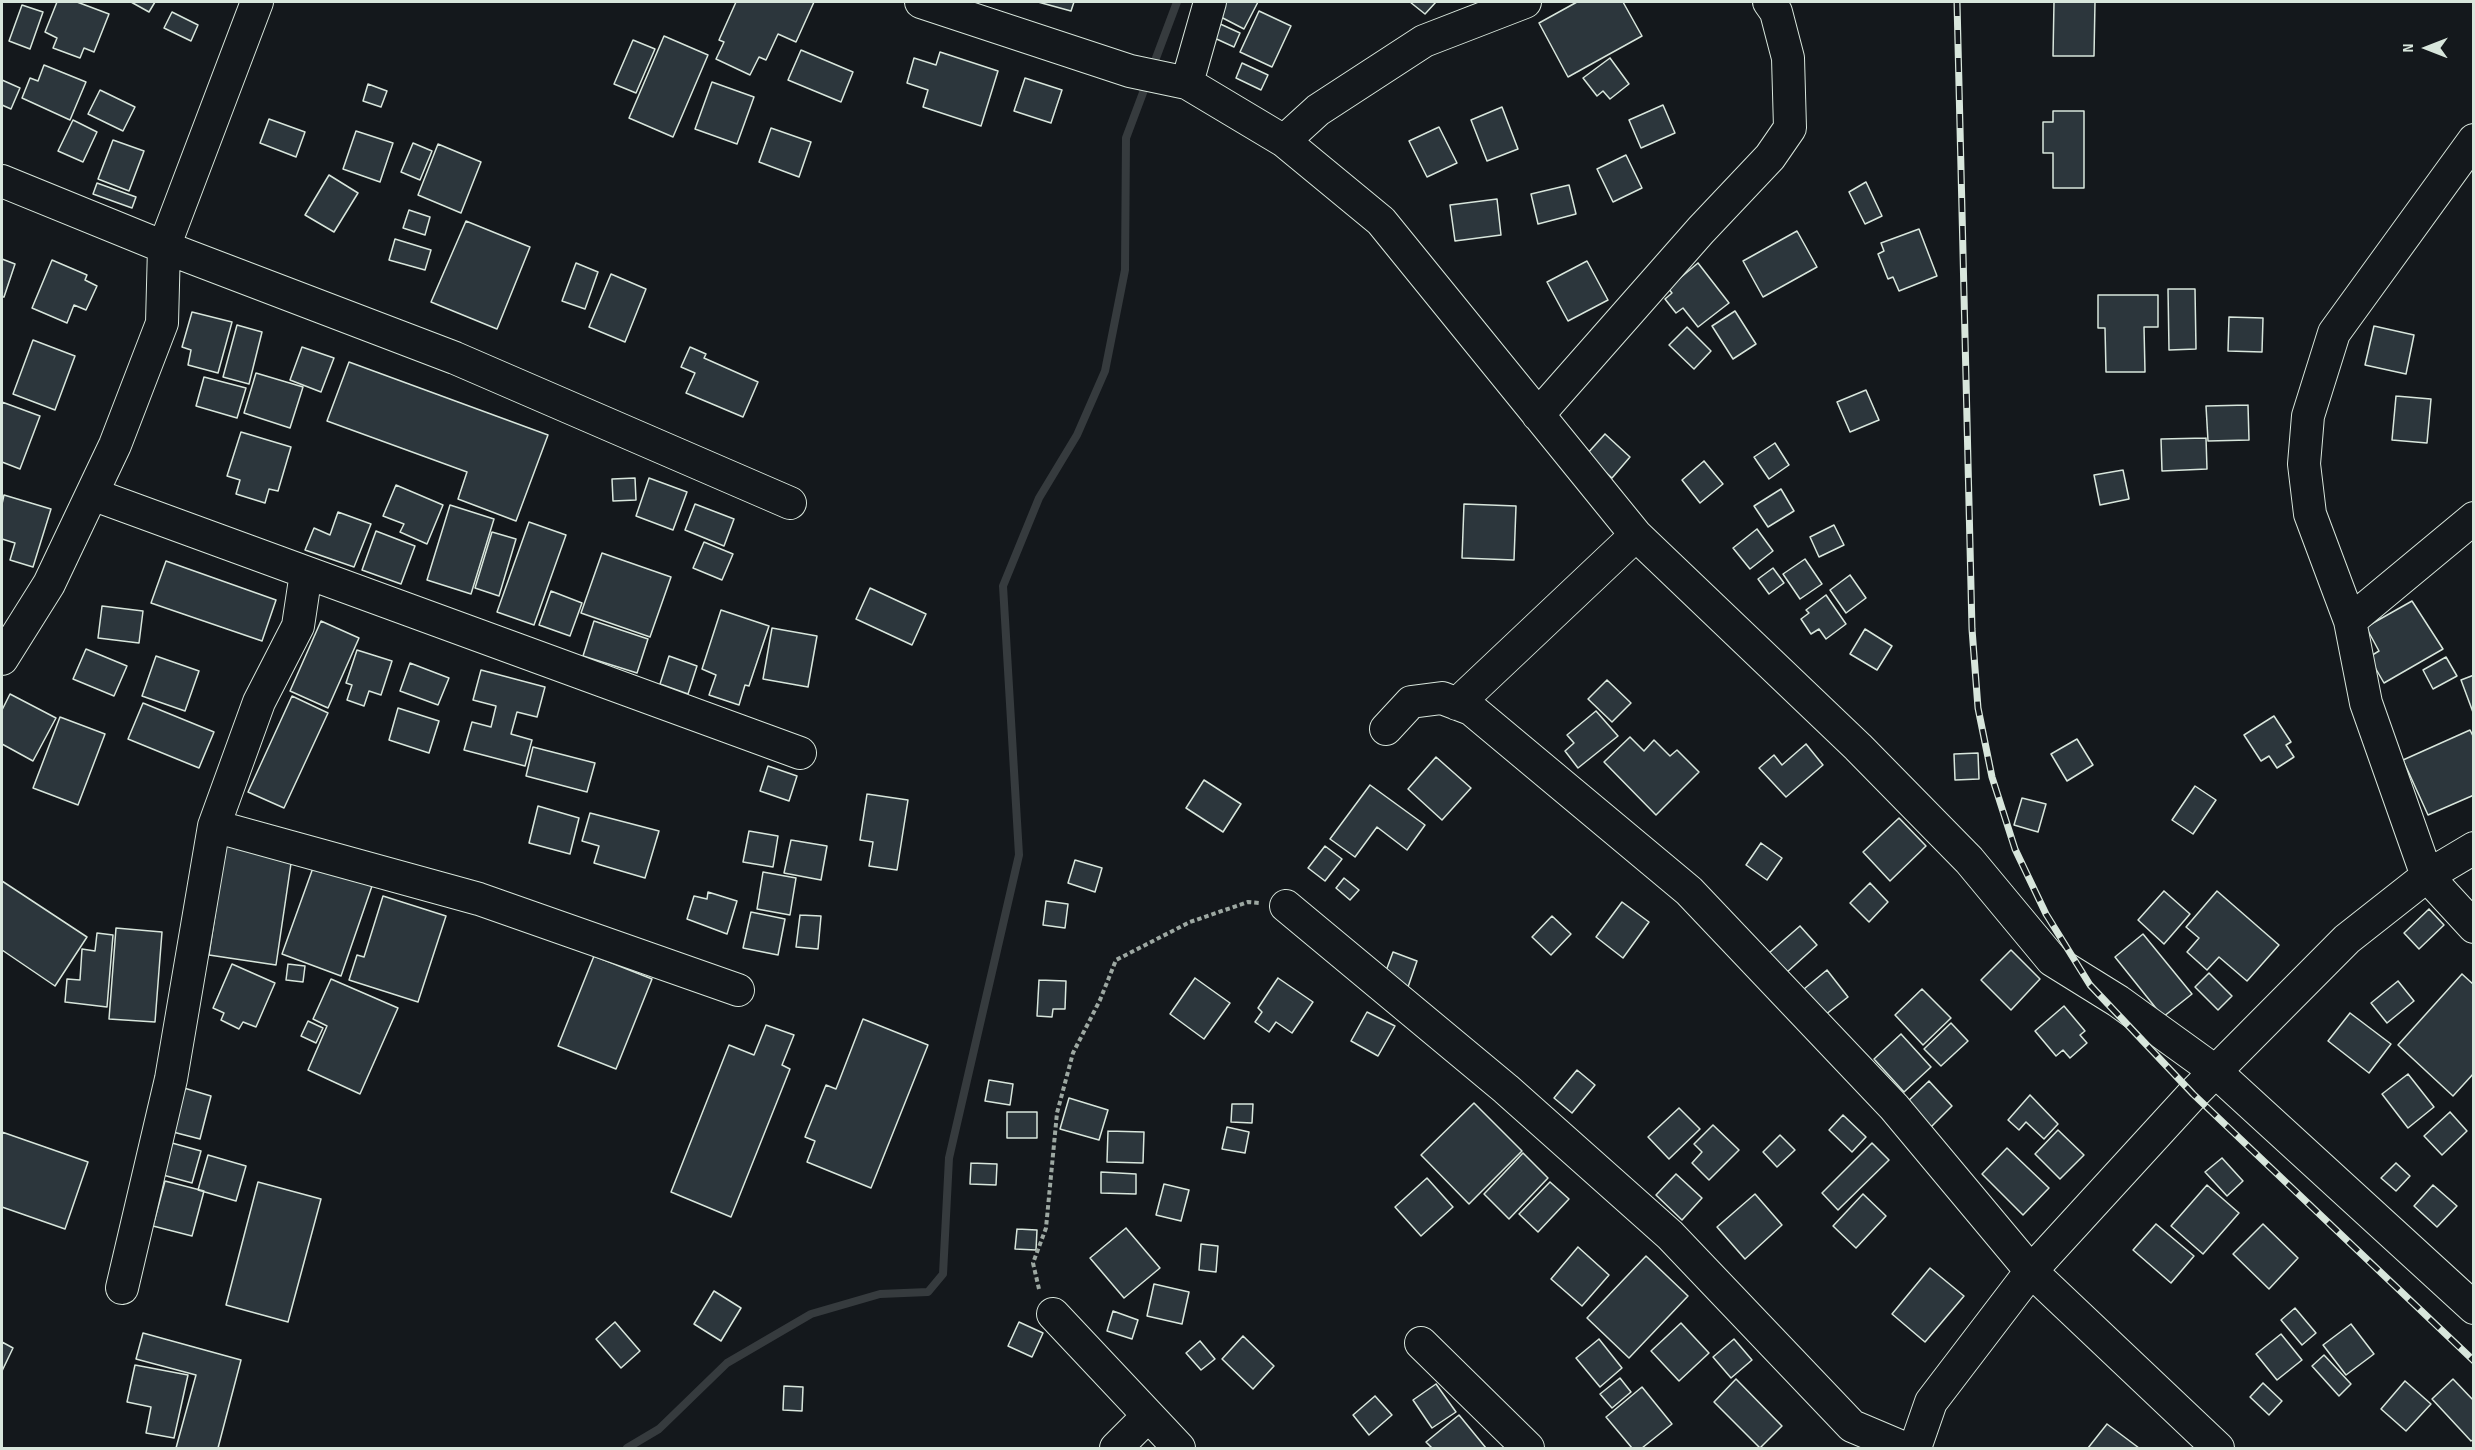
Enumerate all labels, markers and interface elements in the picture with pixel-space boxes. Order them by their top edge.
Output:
north arrow [2397,18,2457,78]
text: N [2399,44,2418,52]

